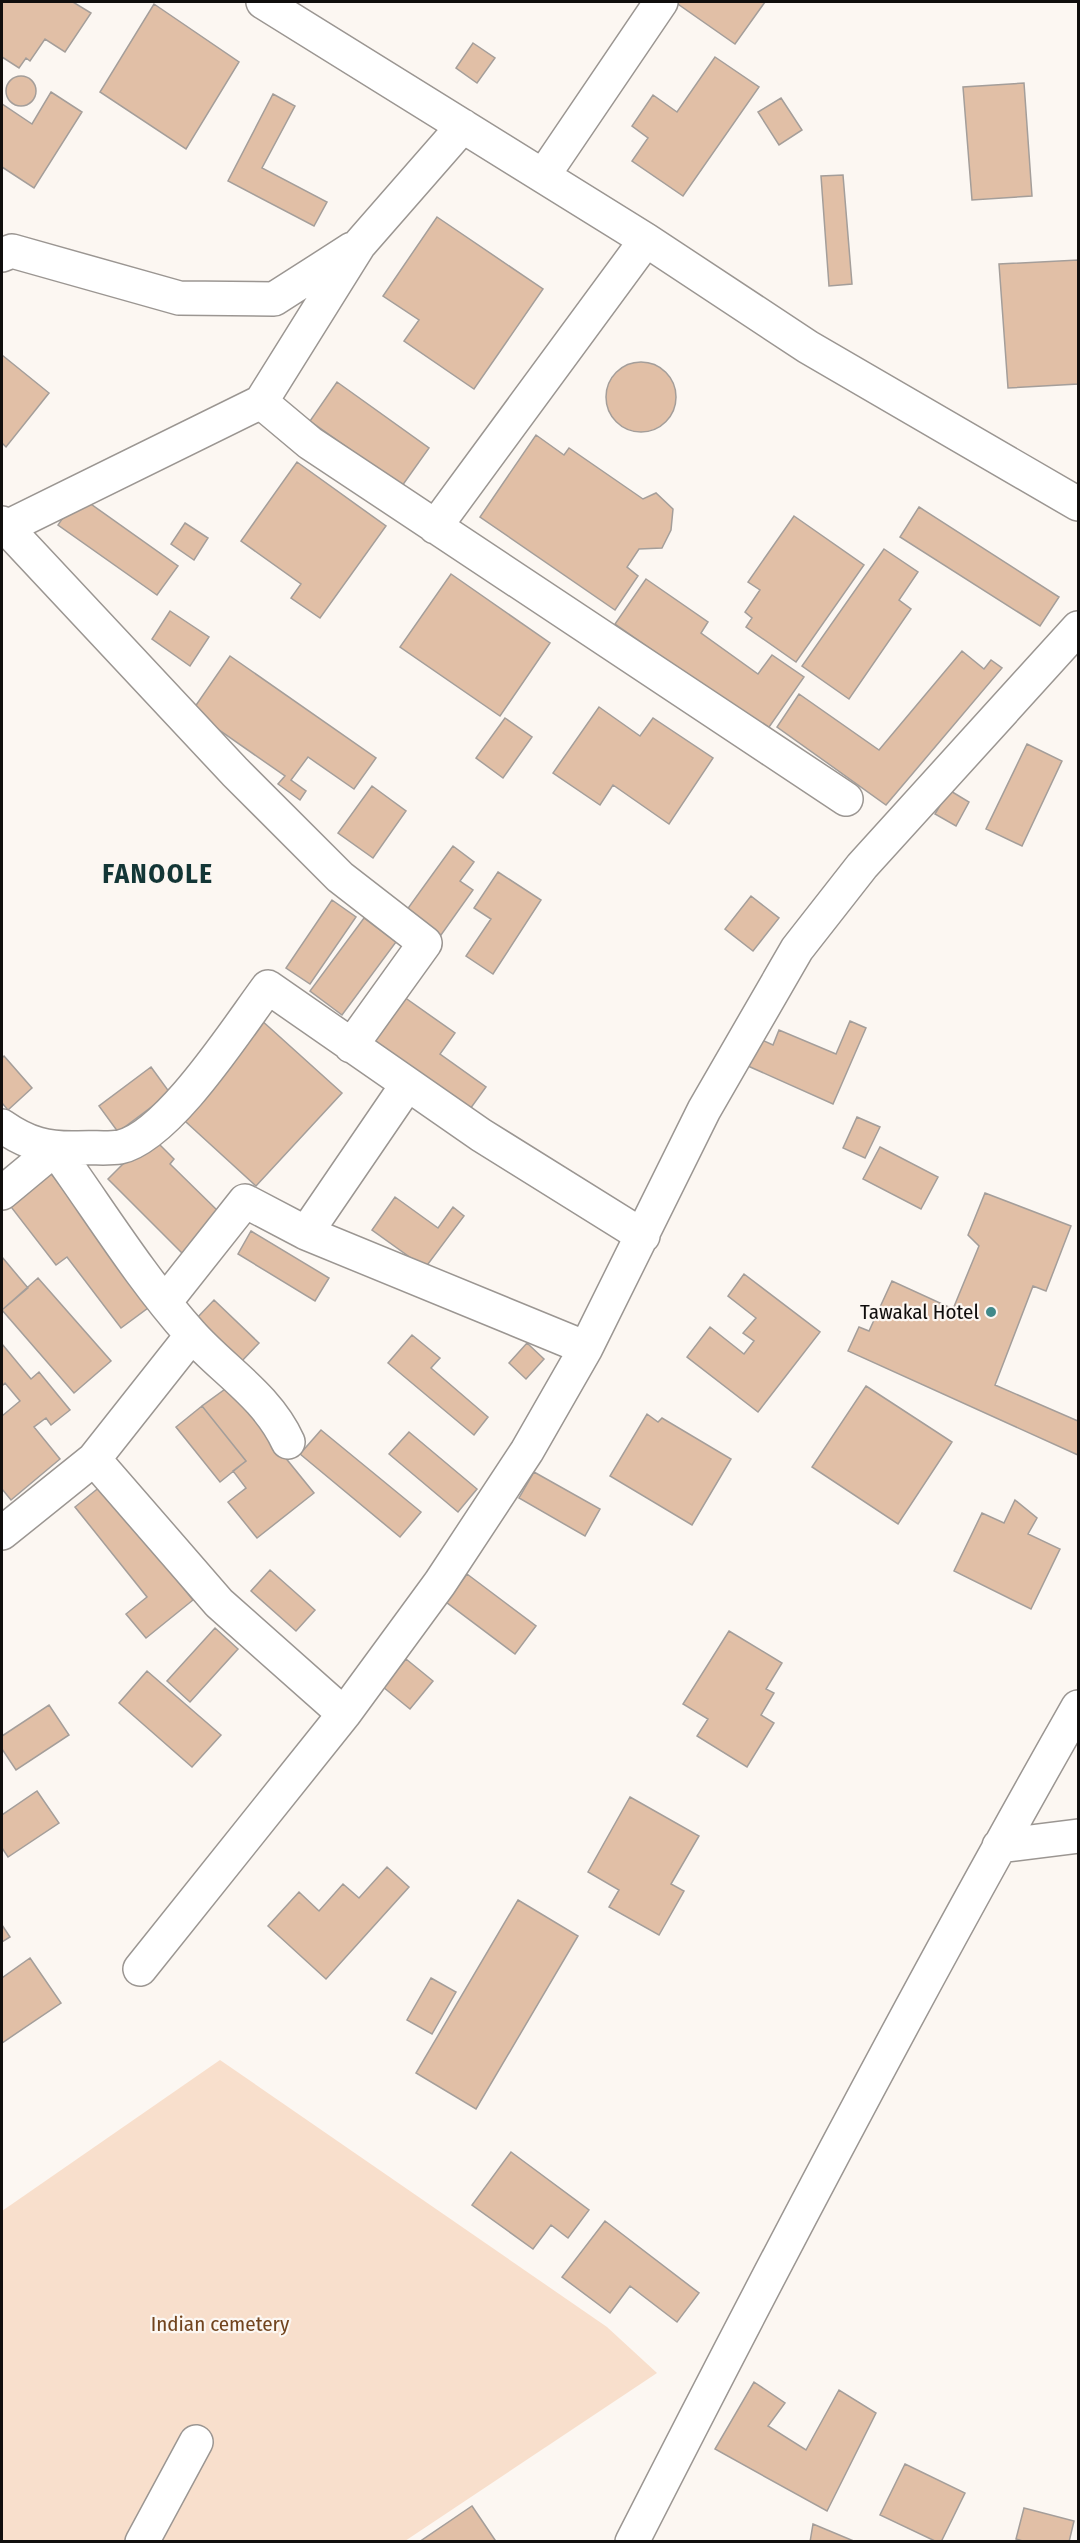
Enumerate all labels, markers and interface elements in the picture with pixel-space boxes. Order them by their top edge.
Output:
district label: FANOOLE [102,858,214,890]
place label: Tawakal Hotel [860,1299,979,1325]
marker: Tawakal Hotel [984,1305,998,1319]
park label: Indian cemetery [151,2311,290,2337]

